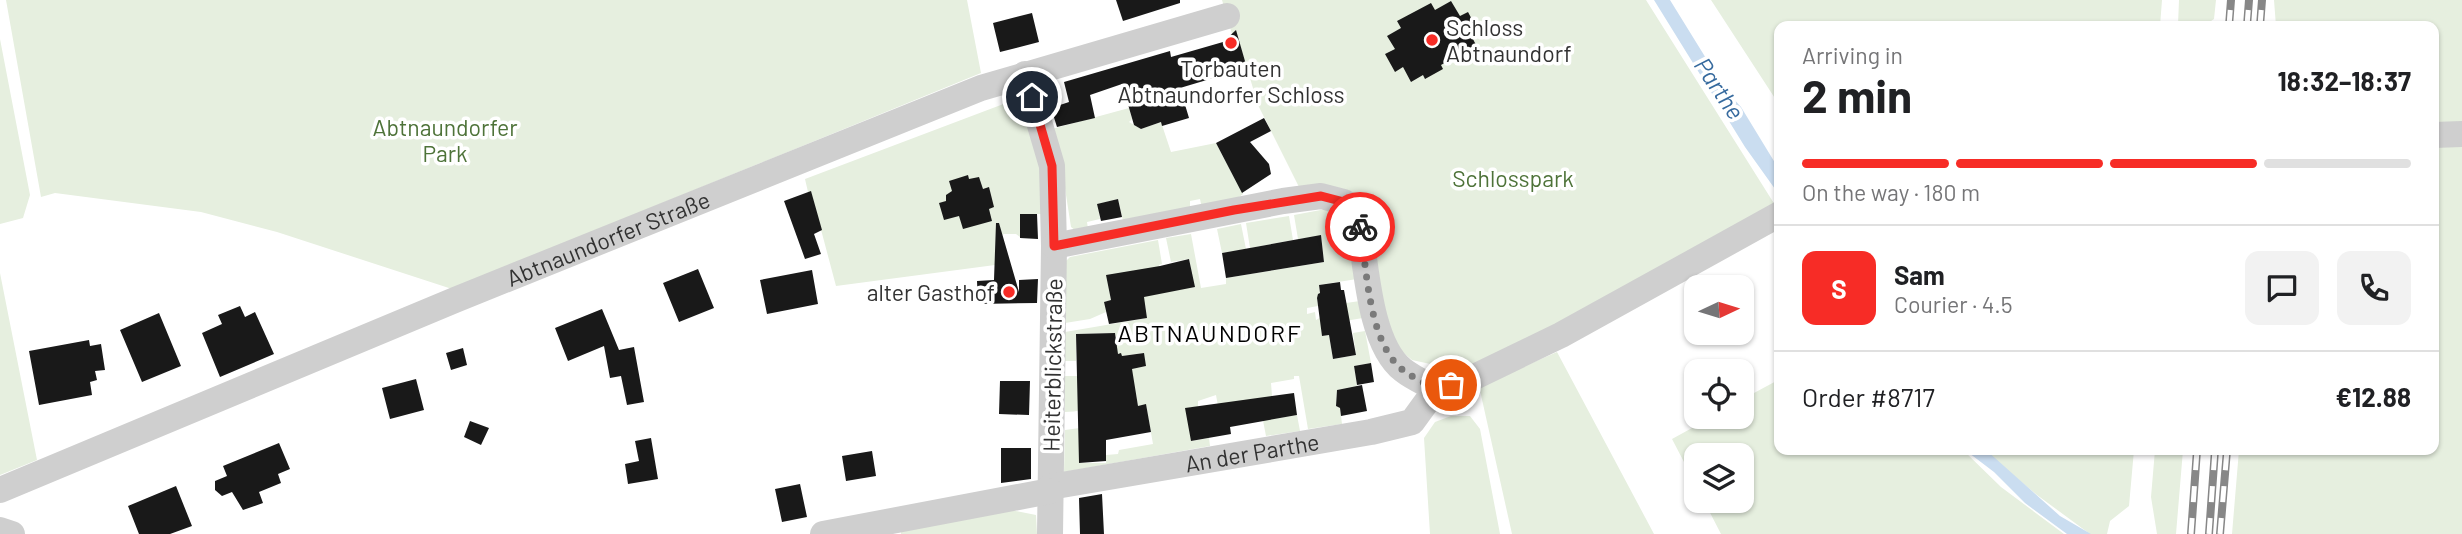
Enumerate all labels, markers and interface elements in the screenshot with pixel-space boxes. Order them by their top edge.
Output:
place label: Schloss Abtnaundorf [1446,13,1572,67]
marker: Schloss Abtnaundorf [1424,32,1440,48]
marker: Torbauten Abtnaundorfer Schloss [1223,35,1239,51]
text: Arriving in [1802,41,1903,69]
water label: Parthe [1689,52,1751,124]
place label: Torbauten Abtnaundorfer Schloss [1117,54,1345,108]
text: 18:32–18:37 [2278,65,2411,96]
pin [1002,67,1062,127]
text: 2 min [1802,67,1912,122]
icon: home [1013,78,1051,116]
park label: Abtnaundorfer Park [372,113,518,167]
park label: Schlosspark [1452,164,1574,192]
text: On the way · 180 m [1802,178,1980,206]
street label: Abtnaundorfer Straße [502,185,714,292]
courier [1325,192,1395,262]
icon: bike [1341,208,1379,246]
button: chat [2245,251,2319,325]
button: phone [2337,251,2411,325]
text: Sam [1894,259,1945,290]
text: S [1831,273,1847,304]
north arrow [1684,275,1754,345]
map controls [1684,275,1754,513]
place label: alter Gasthof [867,278,995,306]
street label: Heiterblickstraße [1036,278,1068,452]
marker: alter Gasthof [1001,284,1017,300]
text: Courier · 4.5 [1894,290,2013,318]
district label: ABTNAUNDORF [1117,318,1303,347]
pin [1421,355,1481,415]
button: locate [1684,359,1754,429]
icon: bag [1432,366,1470,404]
text: Order #8717 [1802,381,1935,412]
text: €12.88 [2336,381,2411,412]
street label: An der Parthe [1183,427,1321,478]
button: layers [1684,443,1754,513]

